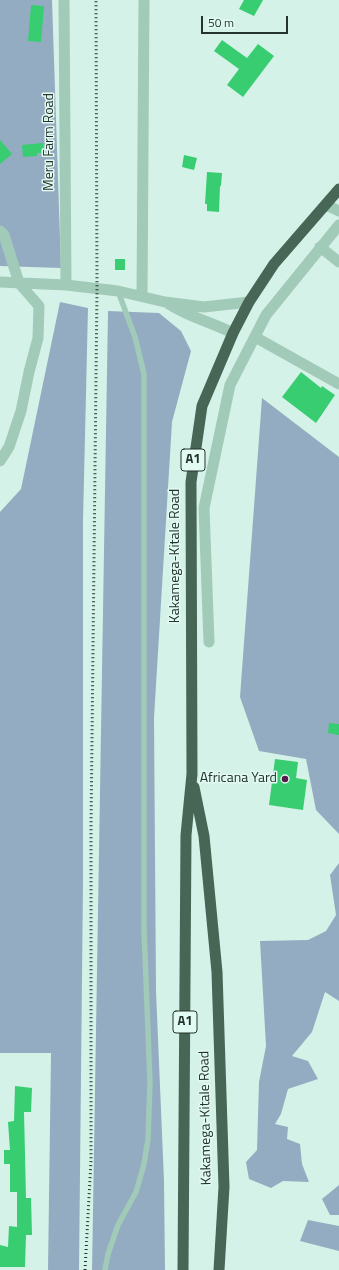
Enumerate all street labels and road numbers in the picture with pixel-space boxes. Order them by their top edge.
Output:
street label: Meru Farm Road [42,93,58,191]
road number: A1 [181,449,205,471]
street label: Kakamega-Kitale Road [168,489,184,623]
road number: A1 [173,1011,197,1033]
street label: Kakamega-Kitale Road [196,1051,216,1185]

